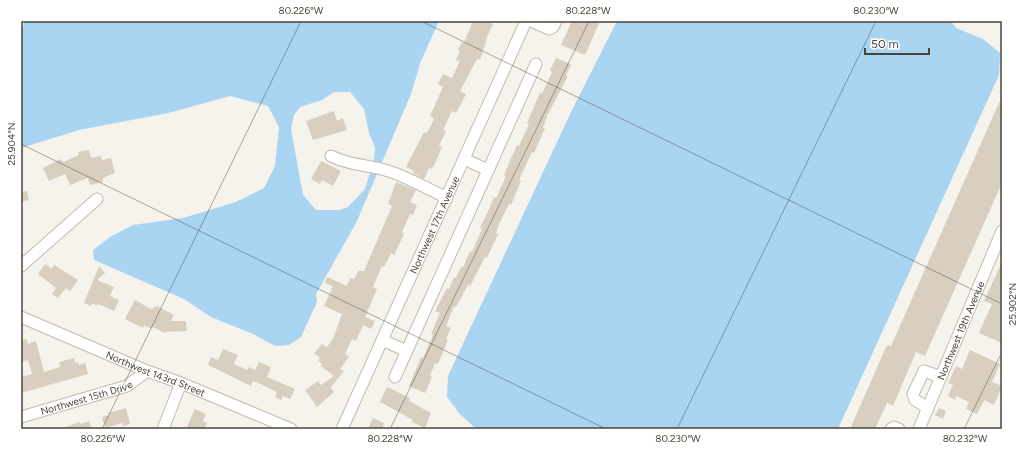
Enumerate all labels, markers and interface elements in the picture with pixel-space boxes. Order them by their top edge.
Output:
text: 80.226°W [279,4,324,17]
text: 80.228°W [565,4,611,17]
text: 80.230°W [853,4,899,17]
scale bar [865,30,929,56]
text: 50 m [871,37,899,51]
text: 25.904°N [5,122,18,166]
street label: Northwest 17th Avenue [407,174,462,276]
street label: Northwest 19th Avenue [934,279,988,382]
text: 25.902°N [1006,283,1019,325]
street label: Northwest 143rd Street [104,348,207,400]
street label: Northwest 15th Drive [39,378,136,418]
text: 80.226°W [81,432,126,445]
text: 80.228°W [367,432,413,445]
text: 80.230°W [655,432,701,445]
text: 80.232°W [943,432,988,445]

